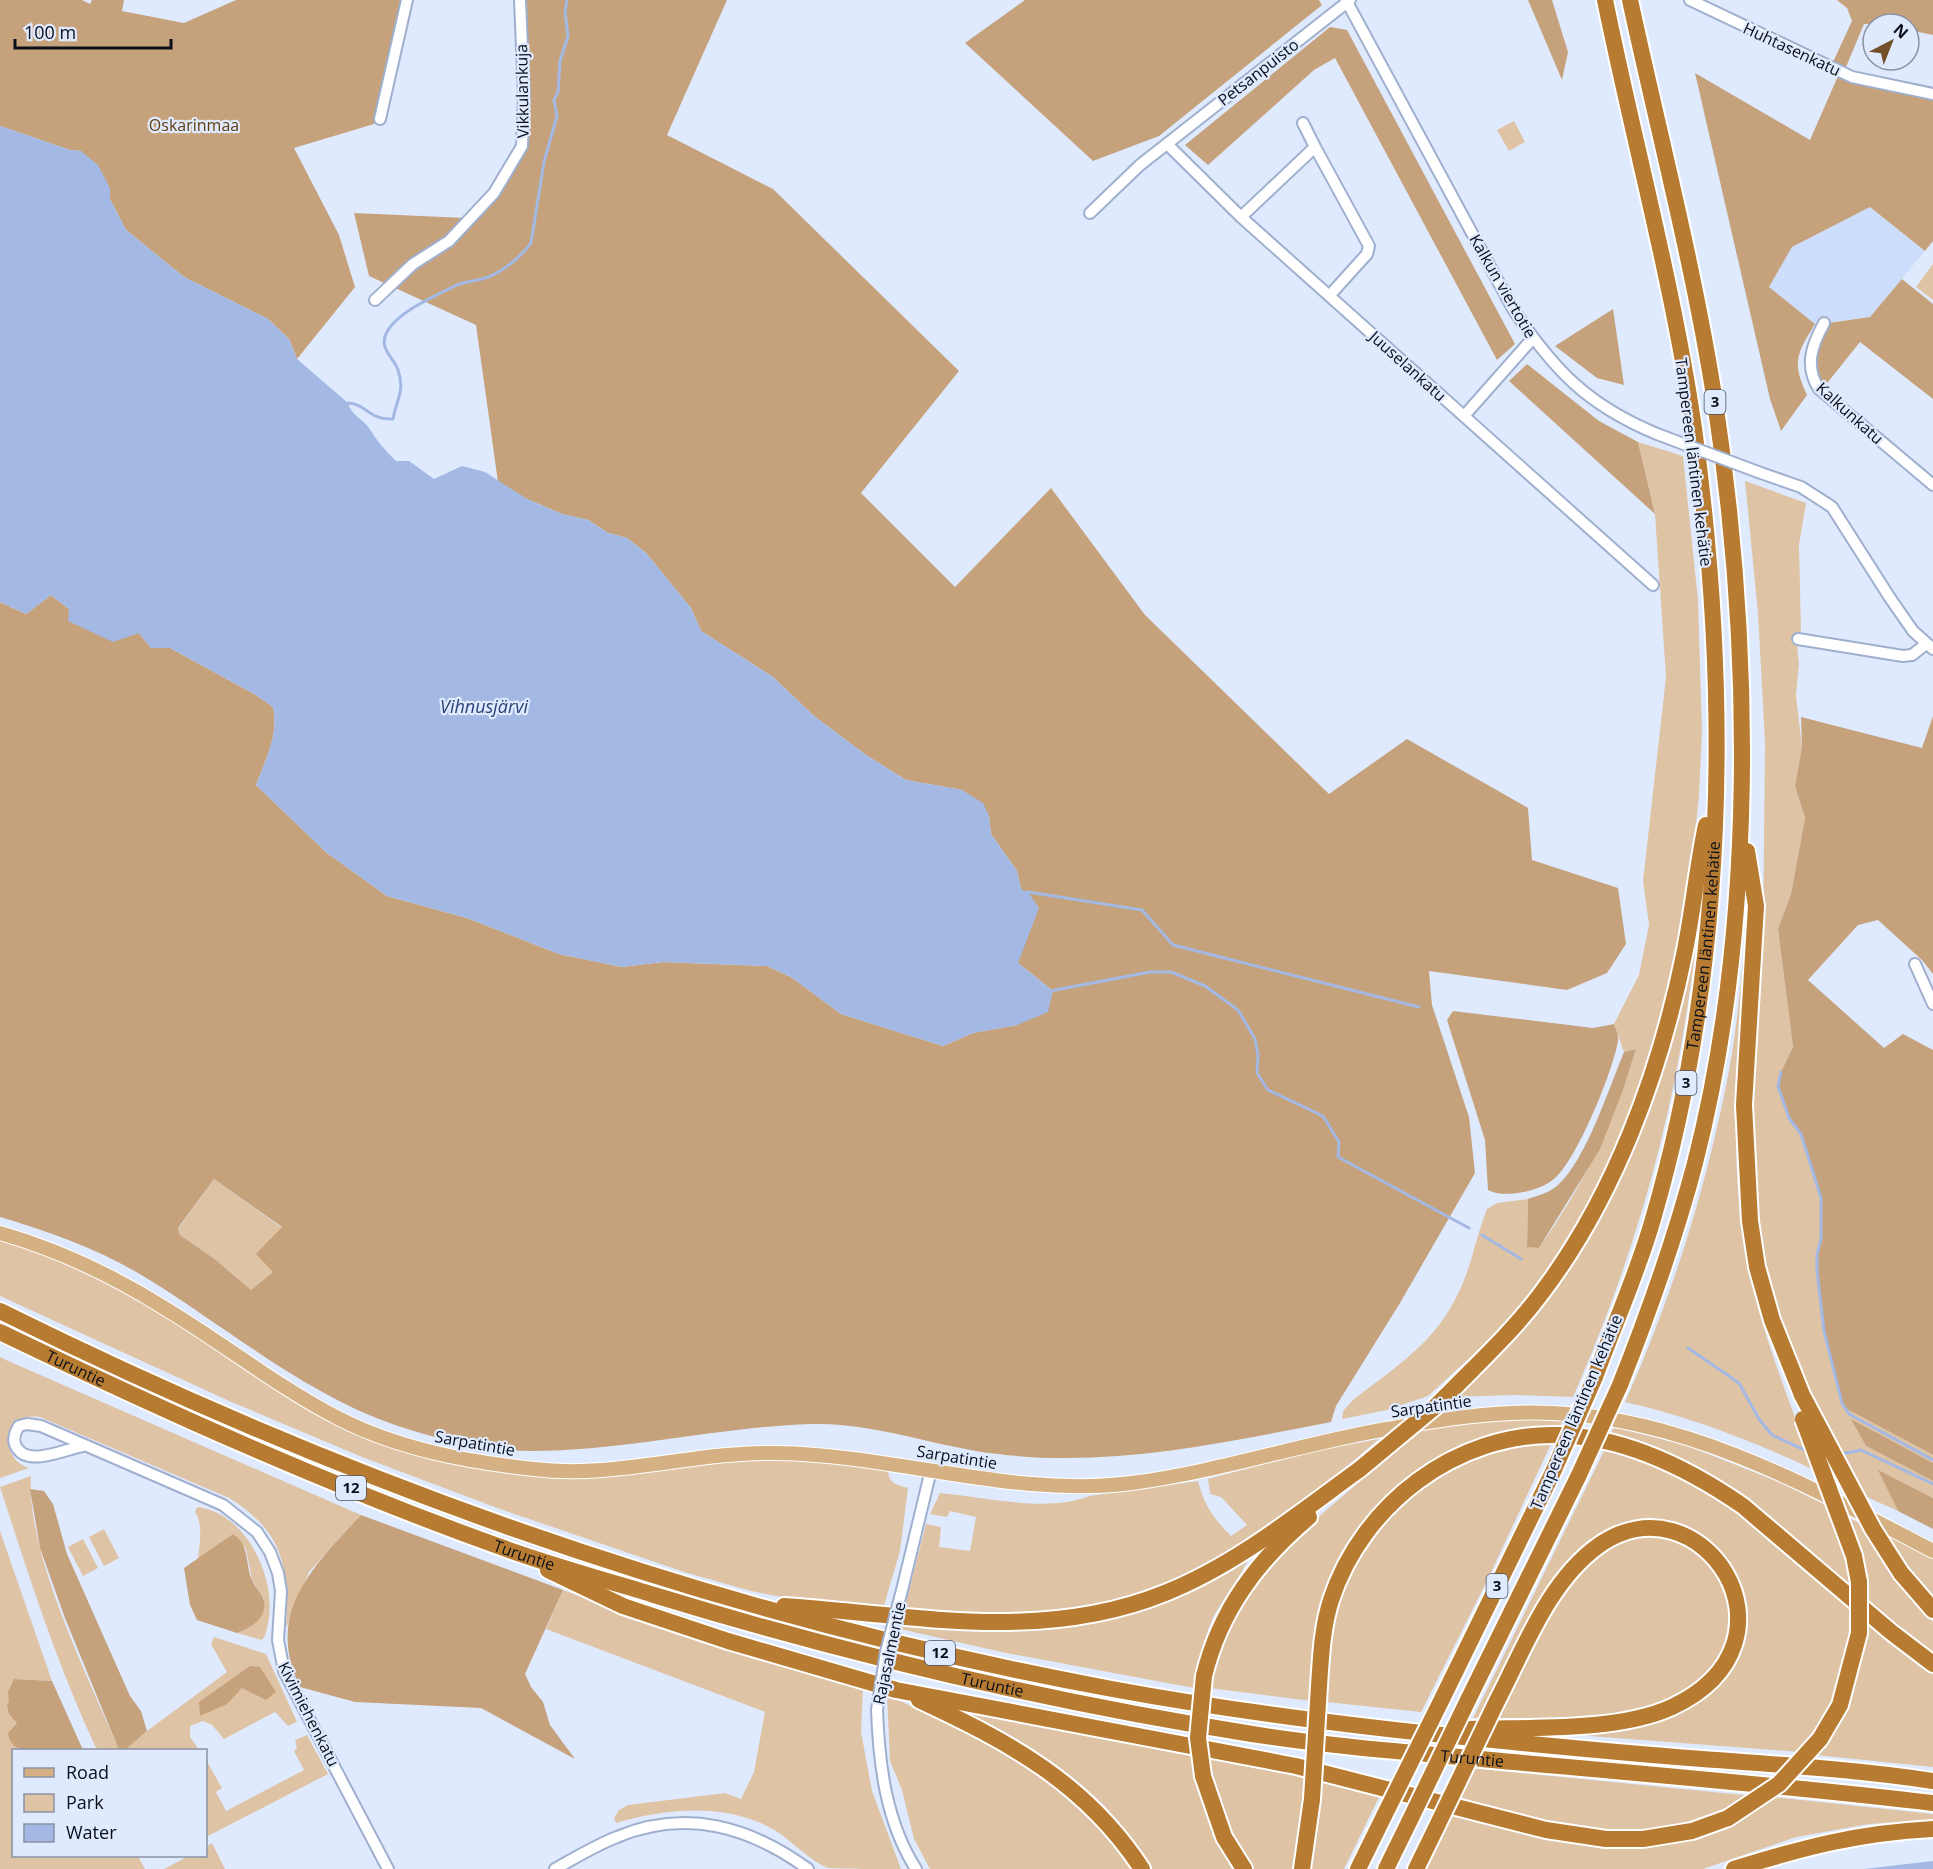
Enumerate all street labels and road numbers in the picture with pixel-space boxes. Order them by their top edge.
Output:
street label: Huhtasenkatu [1740,17,1844,81]
street label: Petsanpuisto [1213,33,1303,111]
street label: Vikkulankuja [510,44,534,138]
street label: Kalkun viertotie [1464,230,1542,342]
street label: Juuselankatu [1363,324,1451,406]
street label: Tampereen läntinen kehätie [1670,357,1718,567]
street label: Kalkunkatu [1812,377,1888,449]
road number: 3 [1704,390,1726,414]
street label: Tampereen läntinen kehätie [1681,841,1725,1052]
road number: 3 [1676,1071,1696,1095]
street label: Tampereen läntinen kehätie [1525,1311,1627,1513]
street label: Turuntie [42,1345,109,1392]
street label: Sarpatintie [1389,1389,1473,1423]
street label: Sarpatintie [433,1425,517,1461]
street label: Sarpatintie [915,1440,999,1474]
road number: 12 [336,1476,366,1500]
street label: Turuntie [490,1534,558,1576]
road number: 3 [1486,1574,1508,1598]
street label: Rajasalmentie [867,1600,911,1706]
road number: 12 [925,1641,955,1665]
street label: Kivimiehenkatu [273,1658,345,1770]
street label: Turuntie [959,1667,1026,1702]
street label: Turuntie [1440,1744,1505,1772]

